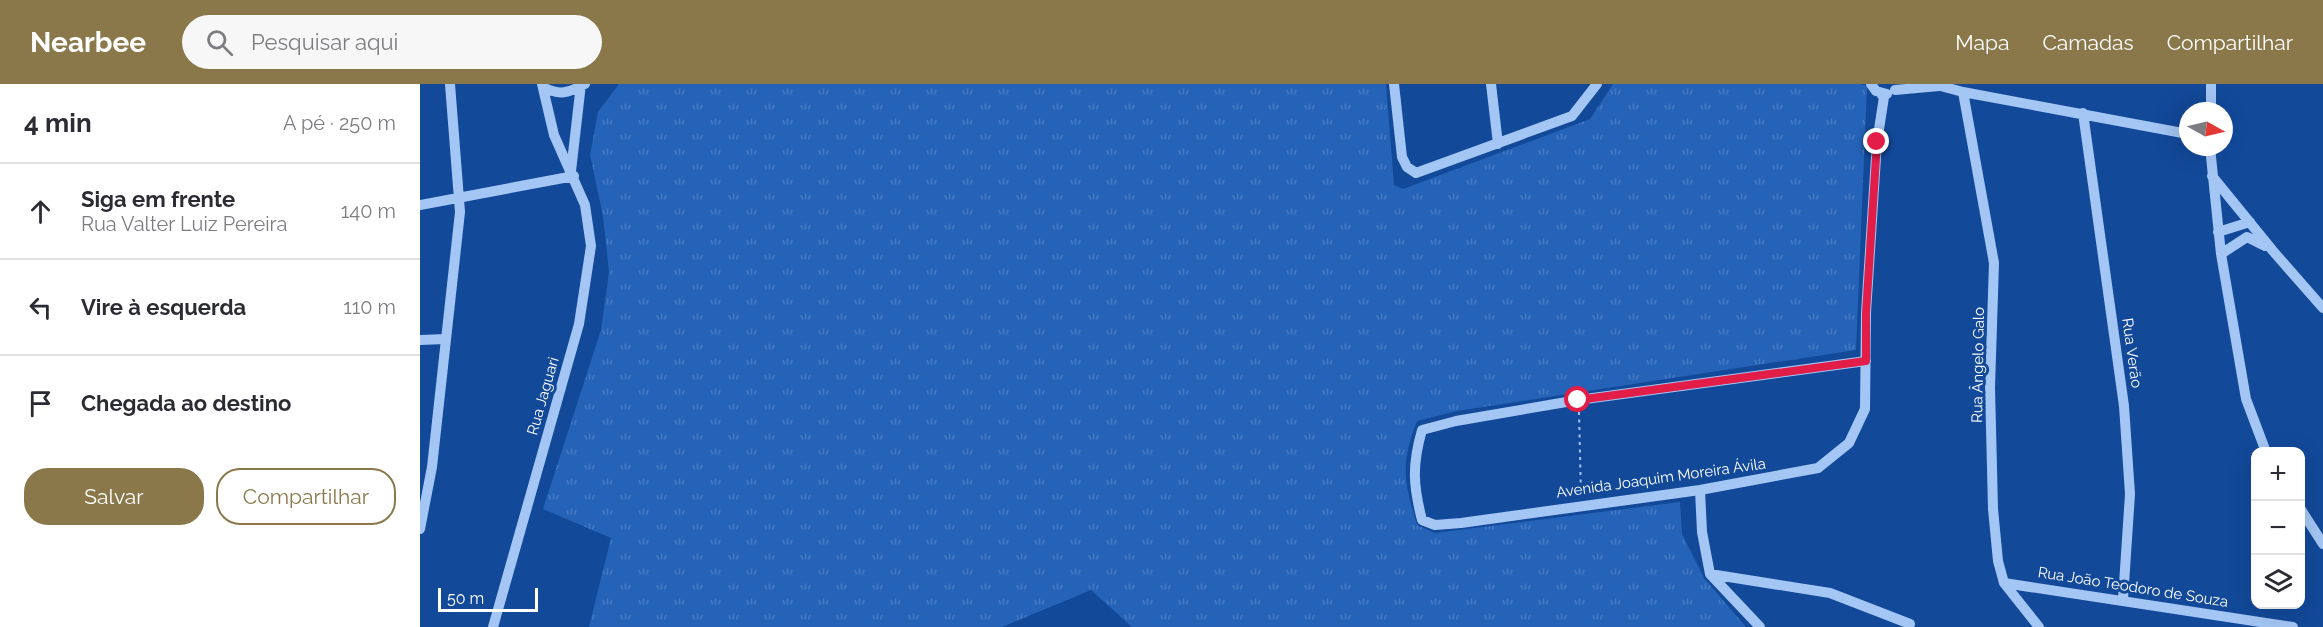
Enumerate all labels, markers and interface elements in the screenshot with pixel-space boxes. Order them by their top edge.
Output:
search box [182,15,602,69]
text: Nearbee [30,26,146,59]
icon: search [203,26,236,59]
text: Pesquisar aqui [251,29,398,55]
text: Mapa [1955,30,2009,55]
text: Camadas [2042,30,2134,55]
text: Compartilhar [2167,30,2293,55]
north arrow [2179,102,2233,156]
text: 4 min [24,108,92,138]
text: A pé · 250 m [283,111,396,135]
route end [1863,128,1889,154]
text: Siga em frente [81,186,235,212]
icon: ahead [24,195,57,228]
text: 140 m [341,199,396,223]
text: Rua Valter Luiz Pereira [81,212,287,236]
icon: left [24,291,57,324]
text: Vire à esquerda [81,294,246,320]
text: 110 m [343,295,396,319]
street label: Rua Ângelo Galo [1968,307,1988,423]
street label: Rua Verão [2118,317,2146,389]
street label: Rua Jaguari [523,355,563,437]
route start [1564,386,1590,412]
icon: arrive [24,387,57,420]
text: Chegada ao destino [81,390,291,416]
map controls [2251,447,2305,609]
button: + [2251,447,2305,501]
street label: Avenida Joaquim Moreira Ávila [1555,454,1767,502]
button: Salvar [24,468,204,525]
button: Compartilhar [216,468,396,525]
button: − [2251,501,2305,555]
button: layers [2251,555,2305,609]
street label: Rua João Teodoro de Souza [2037,563,2229,611]
scale bar [438,585,538,612]
text: 50 m [447,589,484,608]

